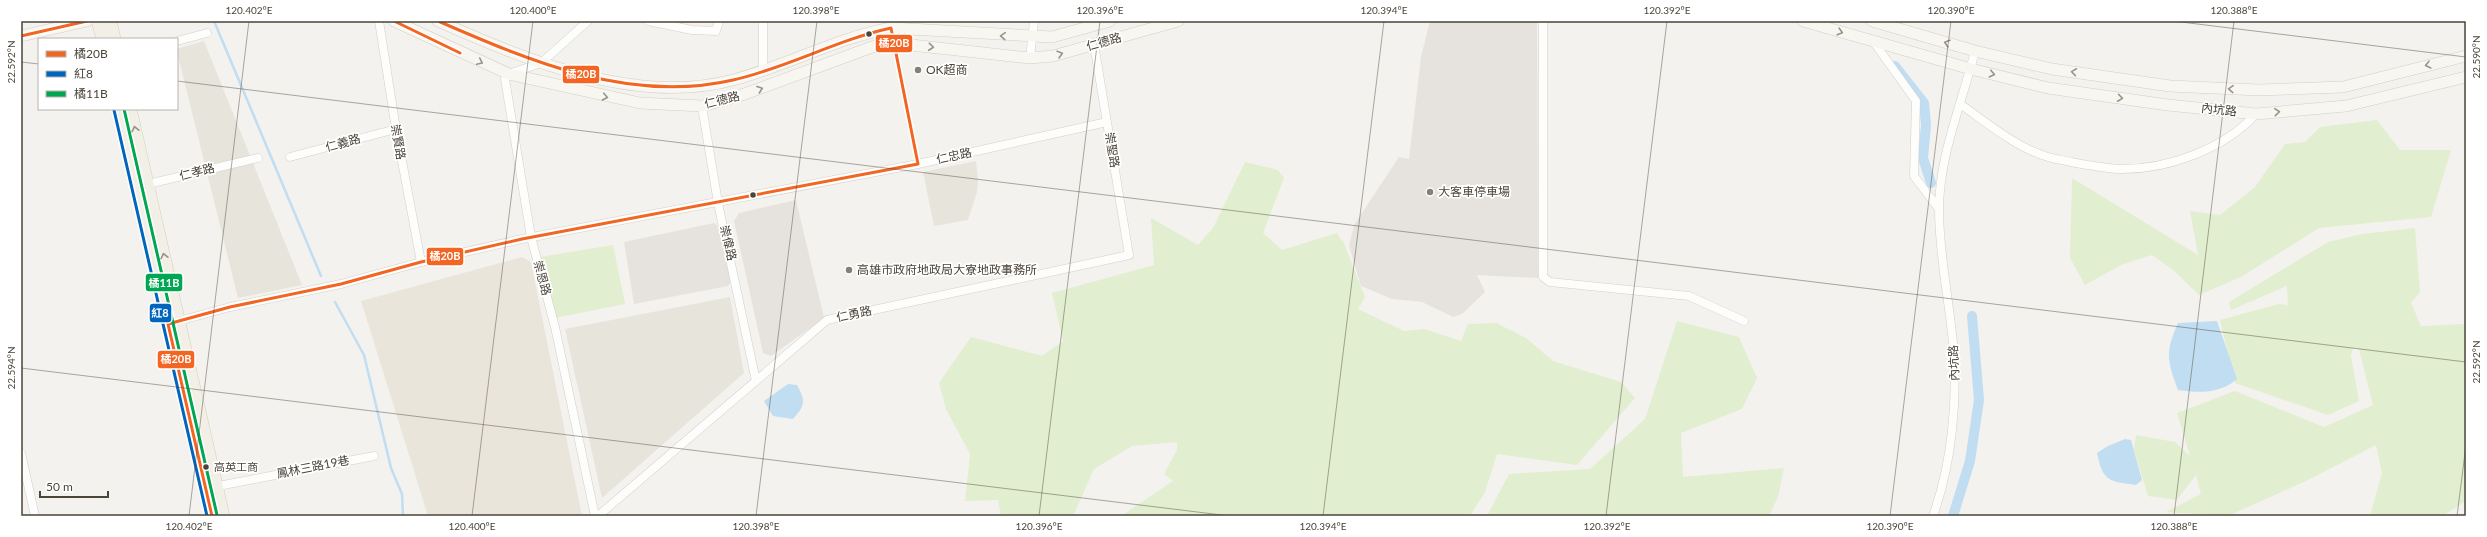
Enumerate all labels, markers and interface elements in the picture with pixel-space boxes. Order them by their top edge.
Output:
text: 120.402°E [225,4,273,16]
text: 120.400°E [509,4,557,16]
text: 120.398°E [792,4,840,16]
text: 120.396°E [1076,4,1124,16]
text: 120.394°E [1360,4,1408,16]
text: 120.392°E [1643,4,1691,16]
text: 120.390°E [1927,4,1975,16]
text: 120.388°E [2210,4,2258,16]
one-way arrow [1837,27,1843,35]
unlabelled marker [864,29,874,39]
street label: 仁德路 [1084,29,1123,54]
one-way arrow [1000,31,1006,40]
line badge: 橘20B [875,34,913,53]
text: 22.590°N [2470,35,2482,79]
text: 橘20B [878,36,910,49]
legend [38,38,178,110]
one-way arrow [1944,39,1951,48]
text: 22.592°N [5,40,17,84]
one-way arrow [928,43,934,52]
text: 橘20B [74,46,108,61]
one-way arrow [1057,50,1064,59]
one-way arrow [476,57,483,65]
one-way arrow [2425,60,2432,69]
place label: OK超商 [926,62,968,77]
line badge: 橘20B [562,65,600,84]
marker: OK超商 [913,65,923,75]
text: 紅8 [74,66,93,81]
text: 橘20B [565,67,597,80]
one-way arrow [2071,68,2077,77]
one-way arrow [1989,70,1995,78]
one-way arrow [756,85,763,93]
one-way arrow [2228,85,2234,93]
text: 橘11B [74,86,108,101]
street label: 仁德路 [703,88,741,111]
one-way arrow [602,92,608,100]
one-way arrow [2117,93,2123,102]
street label: 內坑路 [2200,100,2238,119]
one-way arrow [2274,108,2280,117]
street label: 崇賢路 [388,123,409,161]
one-way arrow [132,126,140,133]
street label: 仁義路 [324,131,362,154]
street label: 崇聖路 [1102,131,1123,169]
street label: 仁忠路 [935,144,973,167]
street label: 仁孝路 [178,160,216,183]
place label: 大客車停車場 [1438,184,1510,199]
marker: 大客車停車場 [1425,187,1435,197]
unlabelled marker [748,190,758,200]
street label: 崇偉路 [717,224,740,262]
line badge: 橘20B [426,247,464,266]
text: 橘20B [429,249,461,262]
one-way arrow [160,253,168,259]
street label: 崇恩路 [531,259,554,297]
place label: 高雄市政府地政局大寮地政事務所 [857,262,1037,277]
marker: 高雄市政府地政局大寮地政事務所 [844,265,854,275]
line badge: 橘11B [145,273,183,292]
text: 橘11B [148,276,180,289]
street label: 仁勇路 [835,302,873,325]
line badge: 紅8 [149,303,172,323]
text: 紅8 [151,306,169,319]
text: 22.592°N [2470,340,2482,384]
street label: 內坑路 [1945,345,1962,381]
text: 22.594°N [5,346,17,390]
line badge: 橘20B [157,350,195,369]
text: 橘20B [160,352,192,365]
street label: 鳳林三路19巷 [275,452,351,481]
place label: 高英工商 [214,460,258,473]
marker: 高英工商 [201,462,211,472]
scale bar [40,473,108,499]
text: 50 m [46,479,73,494]
text: 120.402°E [165,520,213,532]
text: 120.400°E [448,520,496,532]
text: 120.398°E [732,520,780,532]
text: 120.396°E [1015,520,1063,532]
text: 120.394°E [1299,520,1347,532]
text: 120.392°E [1583,520,1631,532]
text: 120.390°E [1866,520,1914,532]
text: 120.388°E [2150,520,2198,532]

